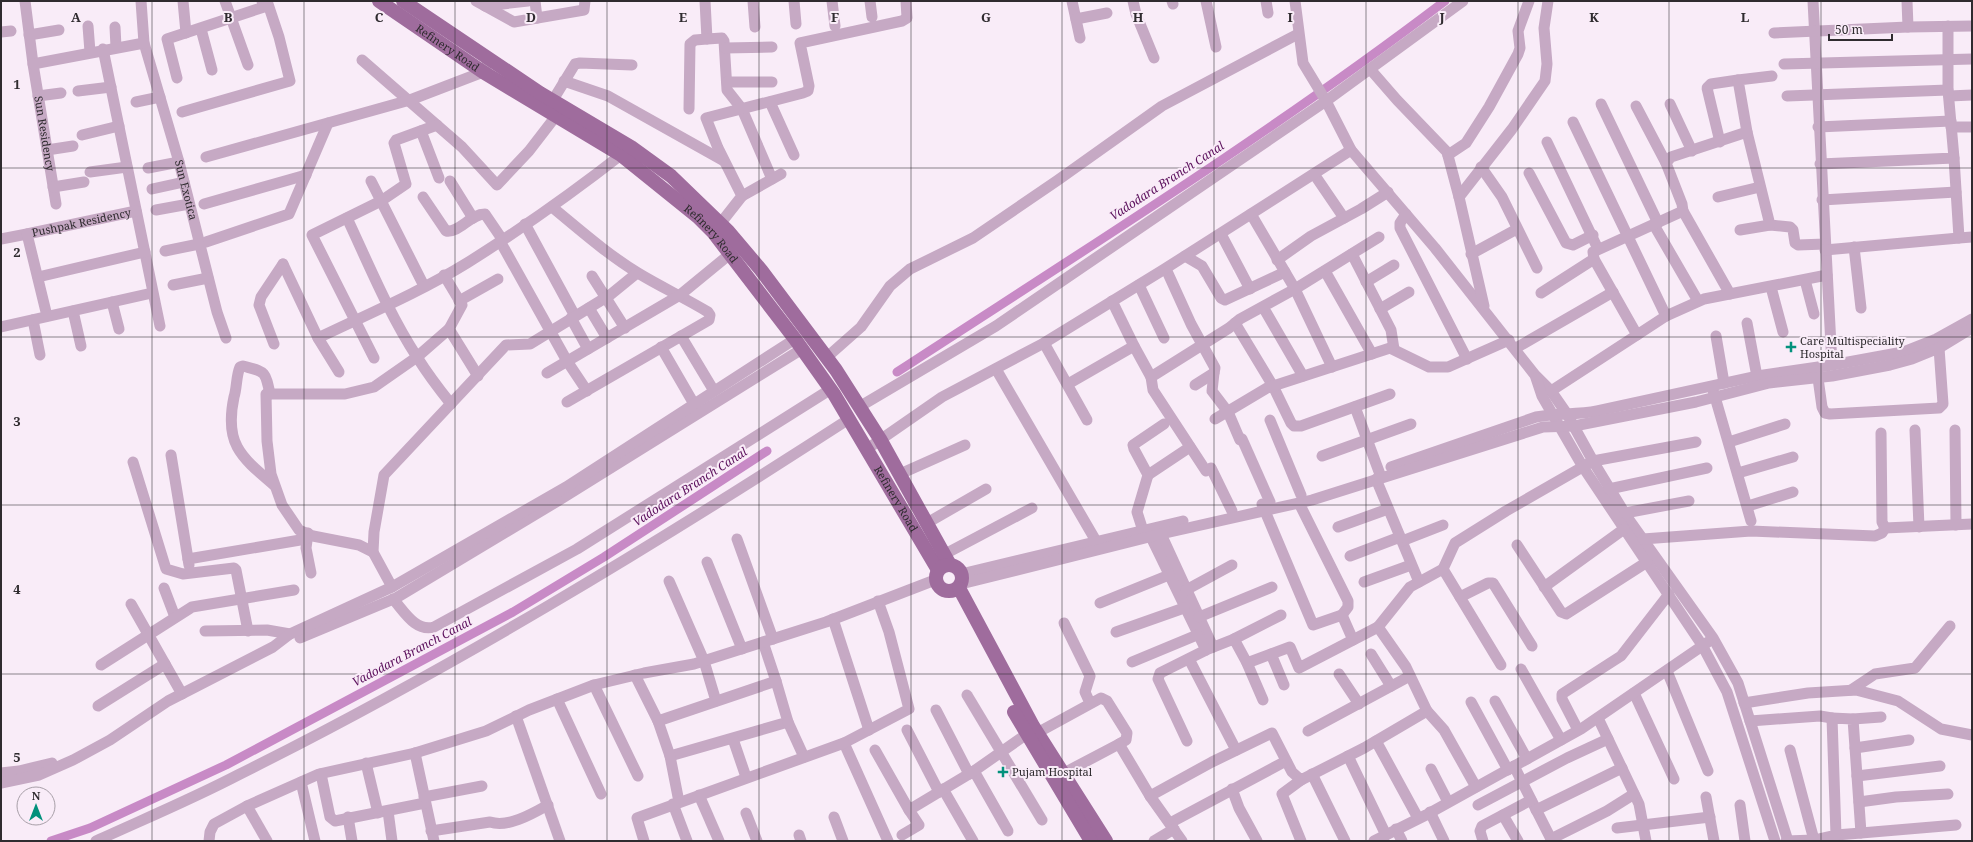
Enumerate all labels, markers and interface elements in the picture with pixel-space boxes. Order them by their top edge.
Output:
text: A [71,8,81,26]
text: B [224,8,233,26]
text: C [375,8,384,26]
text: D [526,8,536,26]
text: E [679,8,688,26]
text: F [831,8,839,26]
text: G [981,8,991,26]
text: H [1133,8,1144,26]
text: I [1287,8,1293,26]
text: J [1438,8,1445,26]
text: K [1589,8,1599,26]
text: L [1741,8,1750,26]
scale bar [1829,16,1892,42]
street label: Refinery Road [413,20,483,75]
text: 50 m [1835,21,1863,38]
text: 1 [13,75,21,93]
street label: Sun Residency [31,95,59,173]
water label: Vadodara Branch Canal [1106,137,1228,224]
street label: Sun Exotica [172,158,201,222]
street label: Refinery Road [681,201,742,266]
street label: Pushpak Residency [30,204,133,240]
text: 2 [13,243,21,261]
place label: Care Multispeciality Hospital [1800,333,1906,361]
marker: Care Multispeciality Hospital [1785,341,1797,353]
text: 3 [13,412,21,430]
water label: Vadodara Branch Canal [629,443,751,530]
street label: Refinery Road [871,463,922,535]
text: 4 [13,580,21,598]
water label: Vadodara Branch Canal [349,613,475,690]
text: 5 [13,748,21,766]
place label: Pujam Hospital [1012,764,1093,779]
marker: Pujam Hospital [997,766,1009,778]
north arrow [16,786,56,826]
text: N [32,788,41,803]

